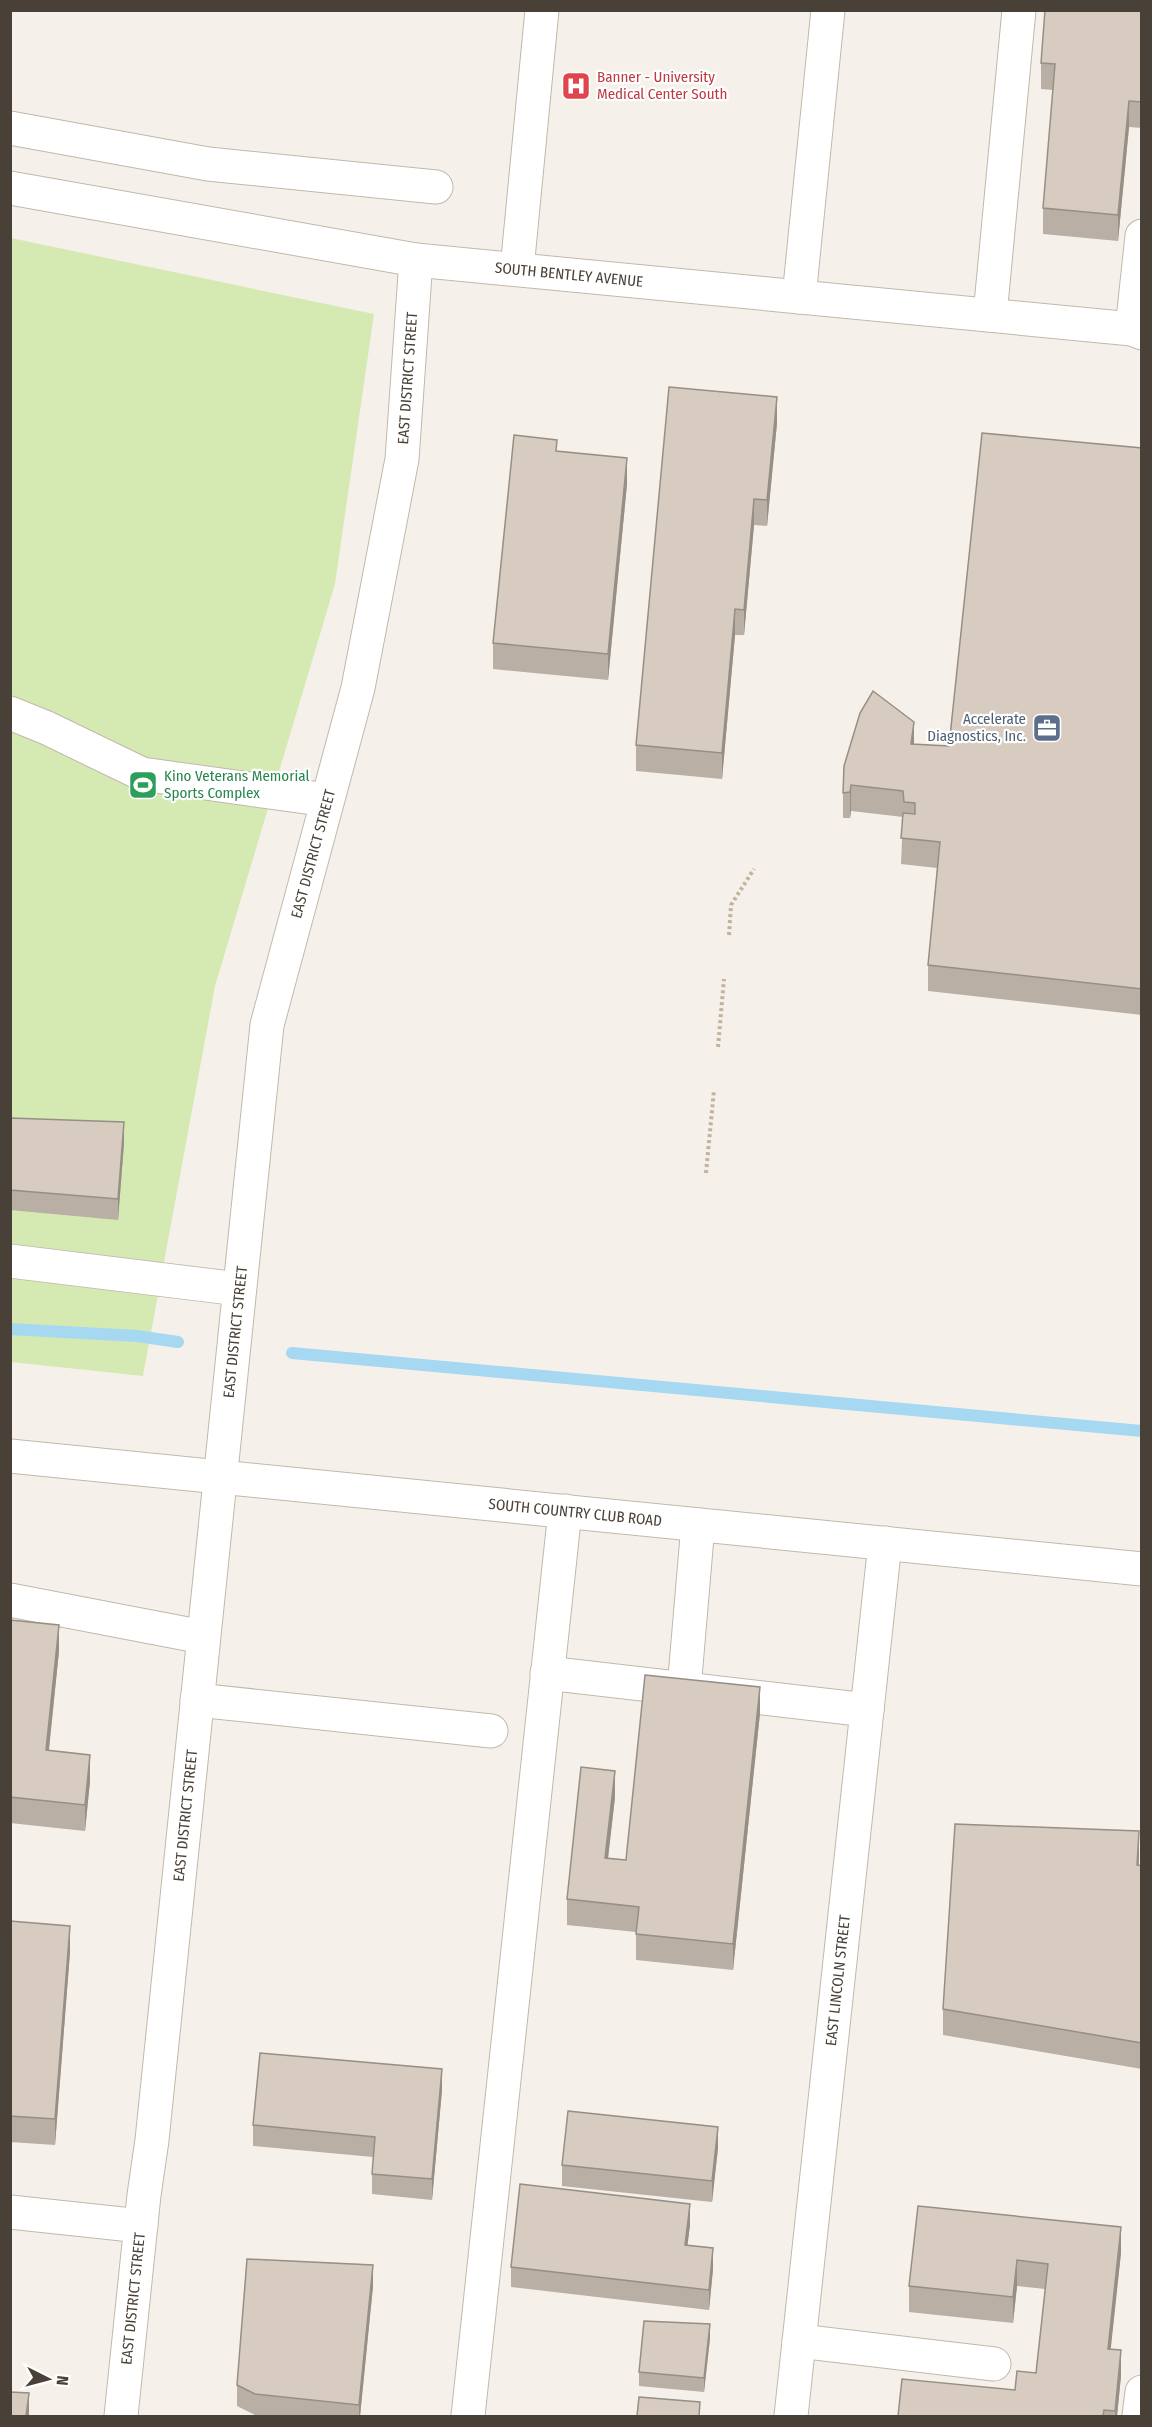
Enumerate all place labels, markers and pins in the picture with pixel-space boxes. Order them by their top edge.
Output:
place label: Banner - University Medical Center South [597,68,727,103]
hospital icon: Banner - University Medical Center South [560,70,592,102]
place label: Accelerate Diagnostics, Inc. [927,710,1026,745]
office icon: Accelerate Diagnostics, Inc. [1031,712,1063,744]
place label: Kino Veterans Memorial Sports Complex [164,767,309,802]
sports icon: Kino Veterans Memorial Sports Complex [127,769,159,801]

